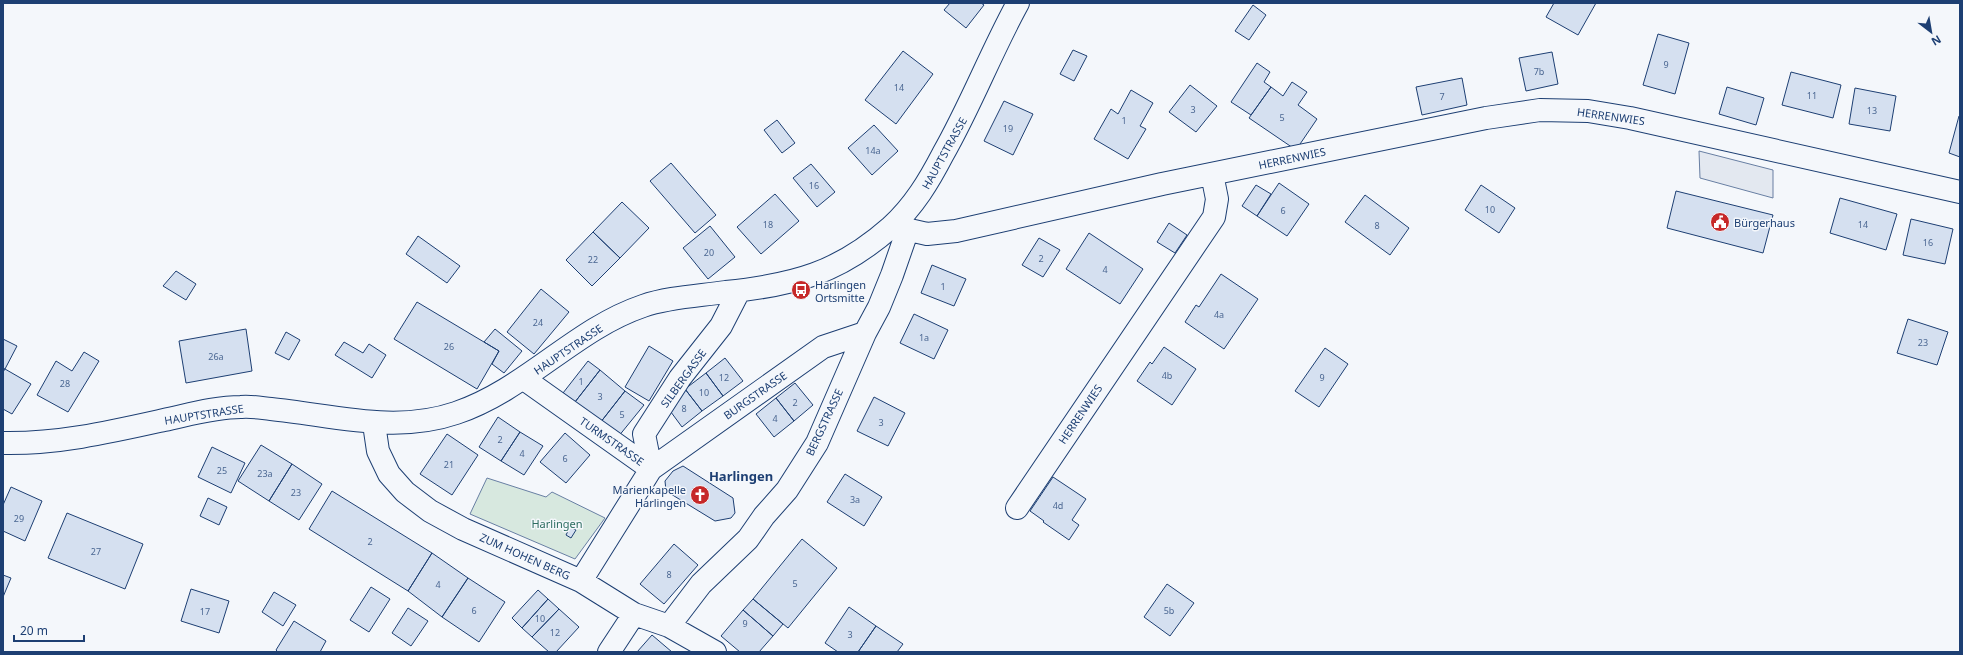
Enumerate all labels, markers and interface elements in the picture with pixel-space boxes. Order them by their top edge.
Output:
north arrow [1911,12,1951,52]
text: N [1929,32,1944,50]
house number: 9 [1663,58,1669,71]
house number: 7b [1534,65,1545,78]
house number: 14 [894,81,904,94]
house number: 11 [1807,89,1817,102]
house number: 7 [1439,90,1445,103]
house number: 3 [1190,103,1196,116]
street label: HERRENWIES [1576,104,1646,128]
house number: 13 [1867,104,1877,117]
house number: 5 [1279,111,1285,124]
street label: HAUPTSTRASSE [918,114,970,192]
house number: 1 [1121,114,1127,127]
house number: 19 [1003,122,1013,135]
house number: 14a [865,144,881,157]
street label: HERRENWIES [1257,144,1327,172]
house number: 16 [809,179,819,192]
house number: 10 [1485,203,1495,216]
house number: 6 [1280,204,1286,217]
public building icon: Bürgerhaus [1709,211,1731,233]
place label: Bürgerhaus [1734,215,1795,230]
house number: 18 [763,218,773,231]
house number: 14 [1858,218,1868,231]
house number: 8 [1374,219,1380,232]
house number: 16 [1923,236,1933,249]
house number: 20 [704,246,714,259]
house number: 2 [1038,252,1044,265]
house number: 22 [588,253,598,266]
house number: 4 [1102,263,1108,276]
place label: Harlingen Ortsmitte [815,277,866,305]
bus stop icon: Harlingen Ortsmitte [790,279,812,301]
house number: 1 [940,280,946,293]
house number: 4a [1214,308,1224,321]
house number: 24 [533,316,543,329]
street label: HAUPTSTRASSE [531,320,605,378]
house number: 1a [919,331,929,344]
house number: 23 [1918,336,1928,349]
house number: 26 [444,340,454,353]
street label: SILBERGASSE [657,346,709,410]
house number: 26a [208,350,224,363]
street label: BURGSTRASSE [720,368,790,422]
house number: 4b [1162,369,1173,382]
house number: 12 [719,371,729,384]
house number: 9 [1319,371,1325,384]
house number: 1 [578,375,584,388]
house number: 28 [60,377,70,390]
street label: HERRENWIES [1055,381,1105,447]
house number: 10 [699,386,709,399]
street label: BERGSTRASSE [802,386,846,458]
house number: 3 [597,390,603,403]
house number: 2 [792,396,798,409]
street label: HAUPTSTRASSE [163,400,245,428]
house number: 8 [681,402,687,415]
house number: 5 [619,408,625,421]
house number: 4 [772,412,778,425]
street label: TURMSTRASSE [577,413,647,469]
house number: 3 [878,416,884,429]
house number: 2 [497,433,503,446]
house number: 4 [519,447,525,460]
house number: 6 [562,452,568,465]
house number: 21 [444,458,454,471]
house number: 25 [217,464,227,477]
house number: 23a [257,467,273,480]
district label: Harlingen [709,467,773,485]
place label: Marienkapelle Harlingen [613,482,686,510]
church icon: Marienkapelle Harlingen [689,484,711,506]
house number: 23 [291,486,301,499]
house number: 3a [850,493,860,506]
house number: 4d [1053,499,1063,512]
house number: 29 [14,512,24,525]
park label: Harlingen [531,516,583,531]
street label: ZUM HOHEN BERG [477,529,573,583]
house number: 2 [367,535,373,548]
house number: 27 [91,545,101,558]
house number: 8 [666,568,672,581]
house number: 5 [792,577,798,590]
house number: 4 [435,578,441,591]
house number: 6 [471,604,477,617]
house number: 5b [1164,604,1175,617]
house number: 17 [200,605,210,618]
house number: 10 [535,612,545,625]
scale bar [14,617,84,643]
house number: 9 [742,617,748,630]
text: 20 m [20,622,48,639]
house number: 12 [550,626,560,639]
house number: 3 [847,628,853,641]

